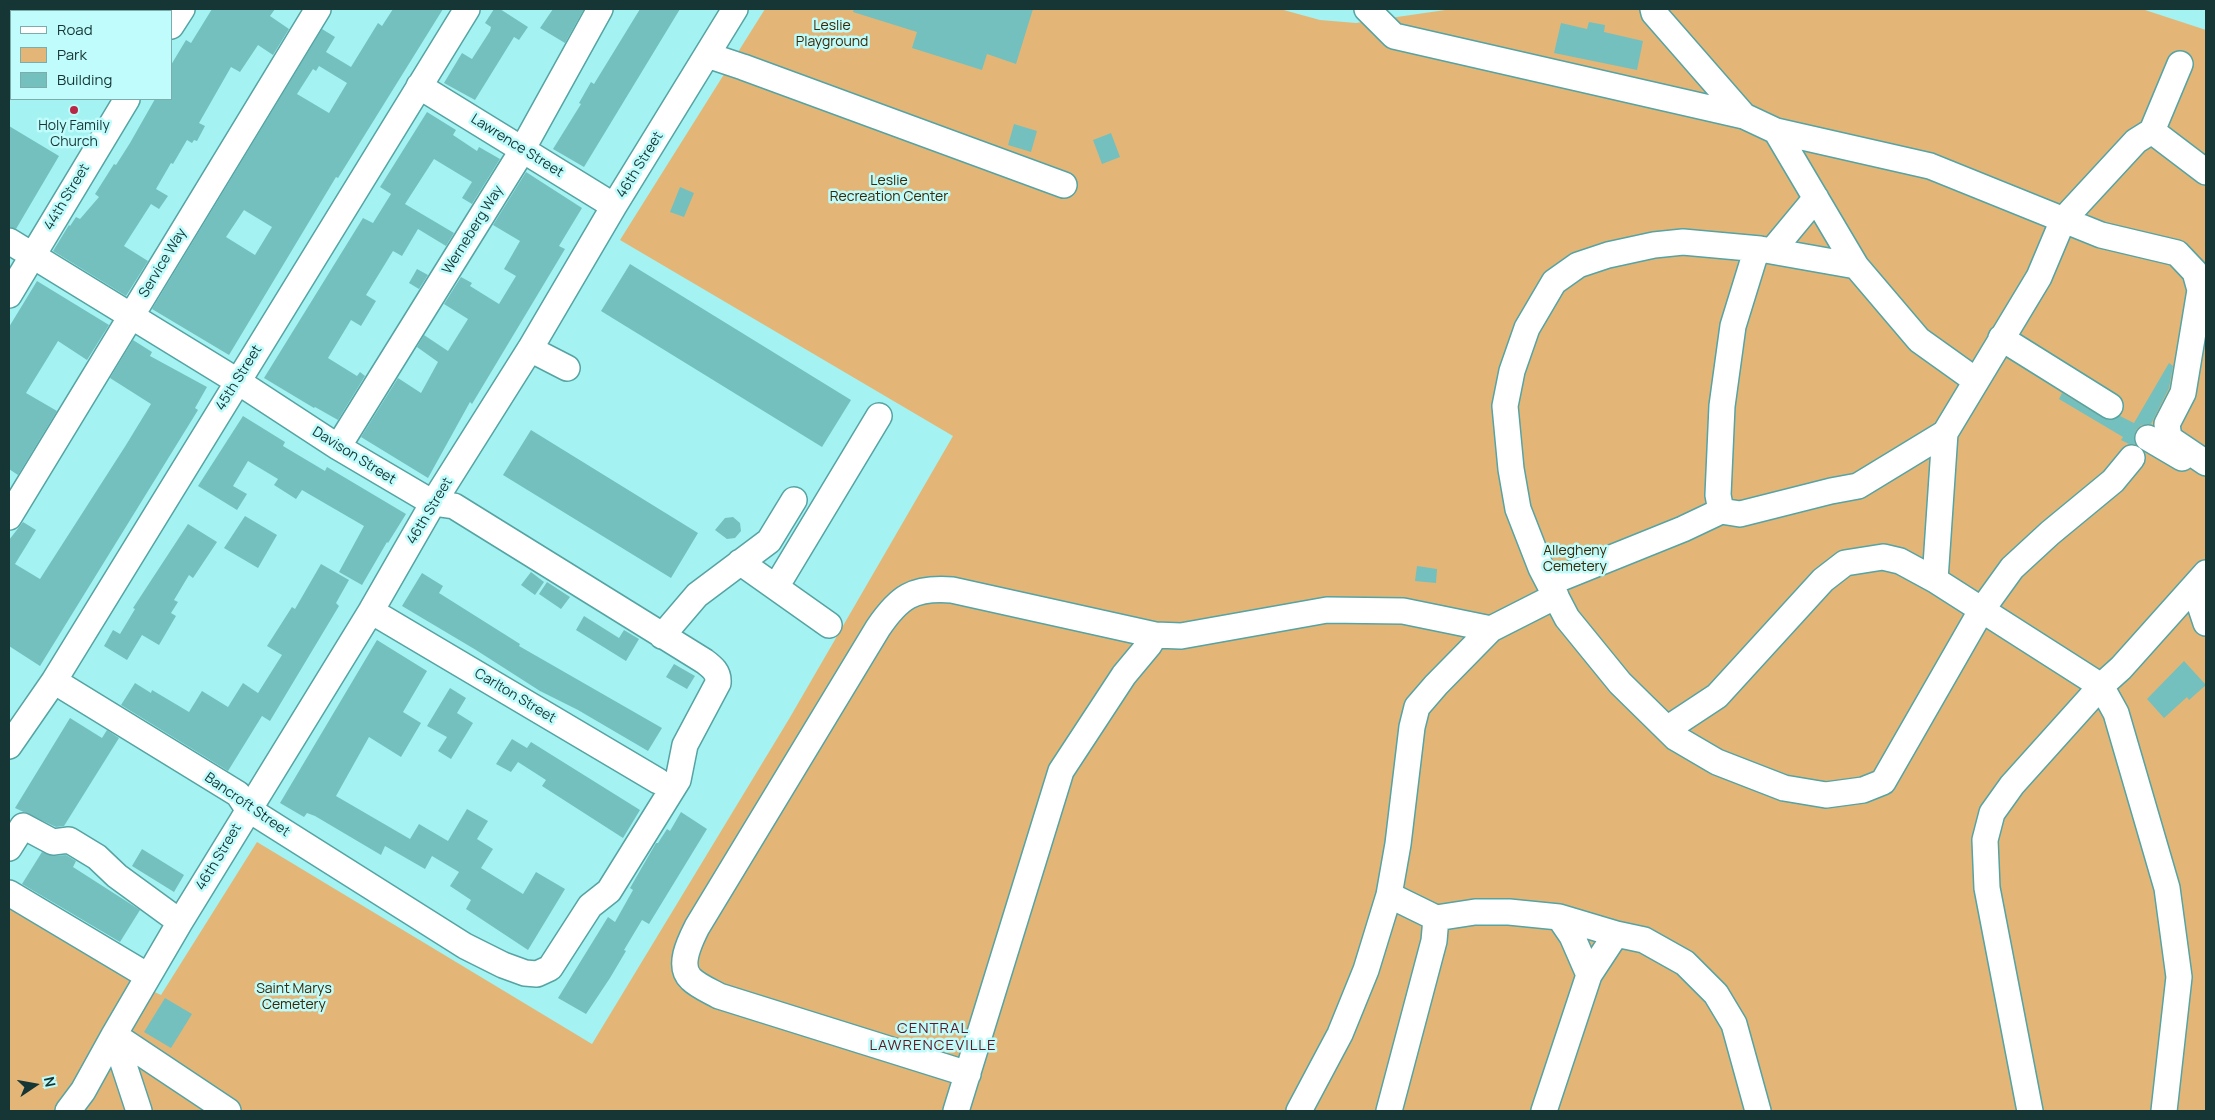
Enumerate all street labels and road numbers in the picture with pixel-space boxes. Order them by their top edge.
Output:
street label: Lawrence Street [468,111,566,181]
street label: 46th Street [613,129,667,201]
street label: 44th Street [41,161,93,233]
street label: Werneberg Way [439,183,507,277]
street label: Service Way [136,225,190,301]
street label: 45th Street [212,342,266,414]
street label: Davison Street [309,424,399,488]
street label: 46th Street [404,475,456,547]
street label: Carlton Street [471,665,559,727]
street label: Bancroft Street [201,769,293,841]
street label: 46th Street [193,821,245,893]

